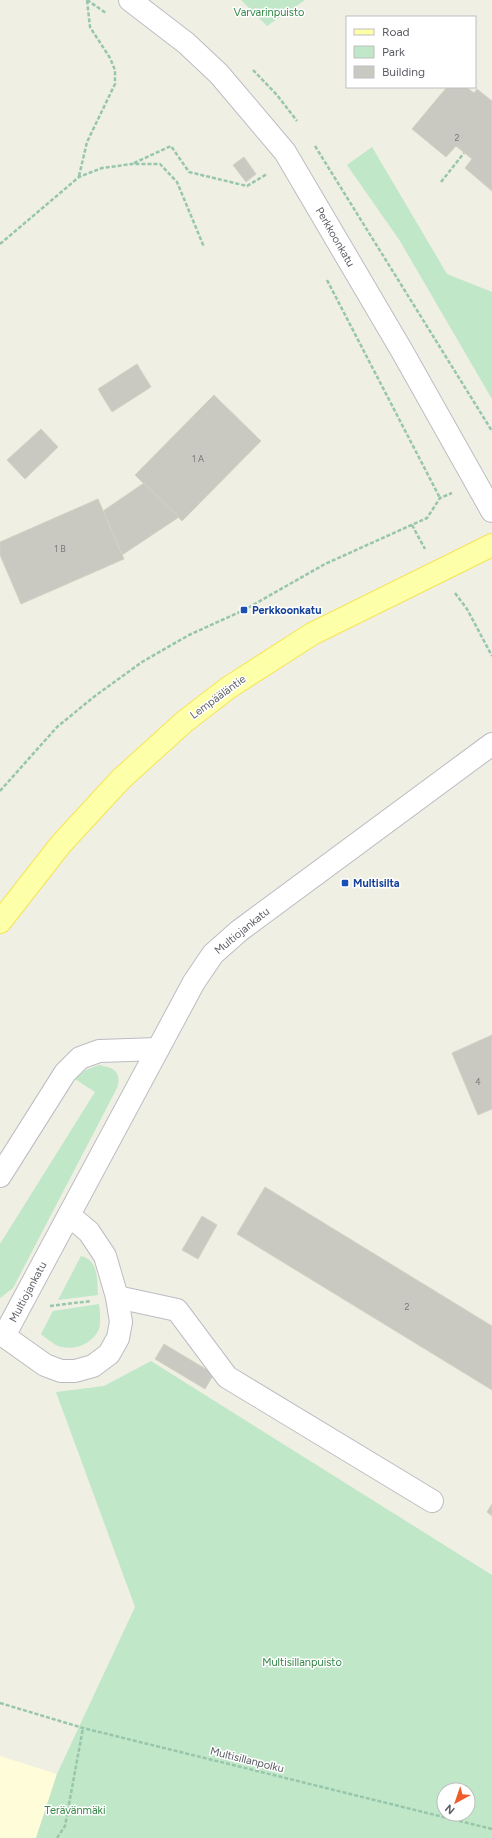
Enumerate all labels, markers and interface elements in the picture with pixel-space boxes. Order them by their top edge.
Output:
park label: Varvarinpuisto [234,6,304,19]
legend [346,16,476,88]
text: Road [382,25,410,39]
text: Park [382,45,405,59]
text: Building [382,65,425,79]
house number: 2 [454,132,460,143]
street label: Perkkoonkatu [313,205,357,269]
house number: 1 A [192,453,204,464]
house number: 1 B [54,543,66,554]
place label: Perkkoonkatu [252,604,322,617]
marker: Perkkoonkatu [239,605,249,615]
street label: Lempääläntie [188,672,248,722]
place label: Multisilta [353,877,400,890]
marker: Multisilta [340,878,350,888]
street label: Multiojankatu [212,905,272,957]
house number: 4 [475,1076,481,1087]
street label: Multiojankatu [7,1259,49,1325]
house number: 2 [404,1301,410,1312]
park label: Multisillanpuisto [262,1656,342,1669]
street label: Multisillanpolku [209,1745,285,1775]
north arrow [436,1782,476,1822]
text: N [442,1802,457,1817]
park label: Terävänmäki [45,1804,105,1817]

